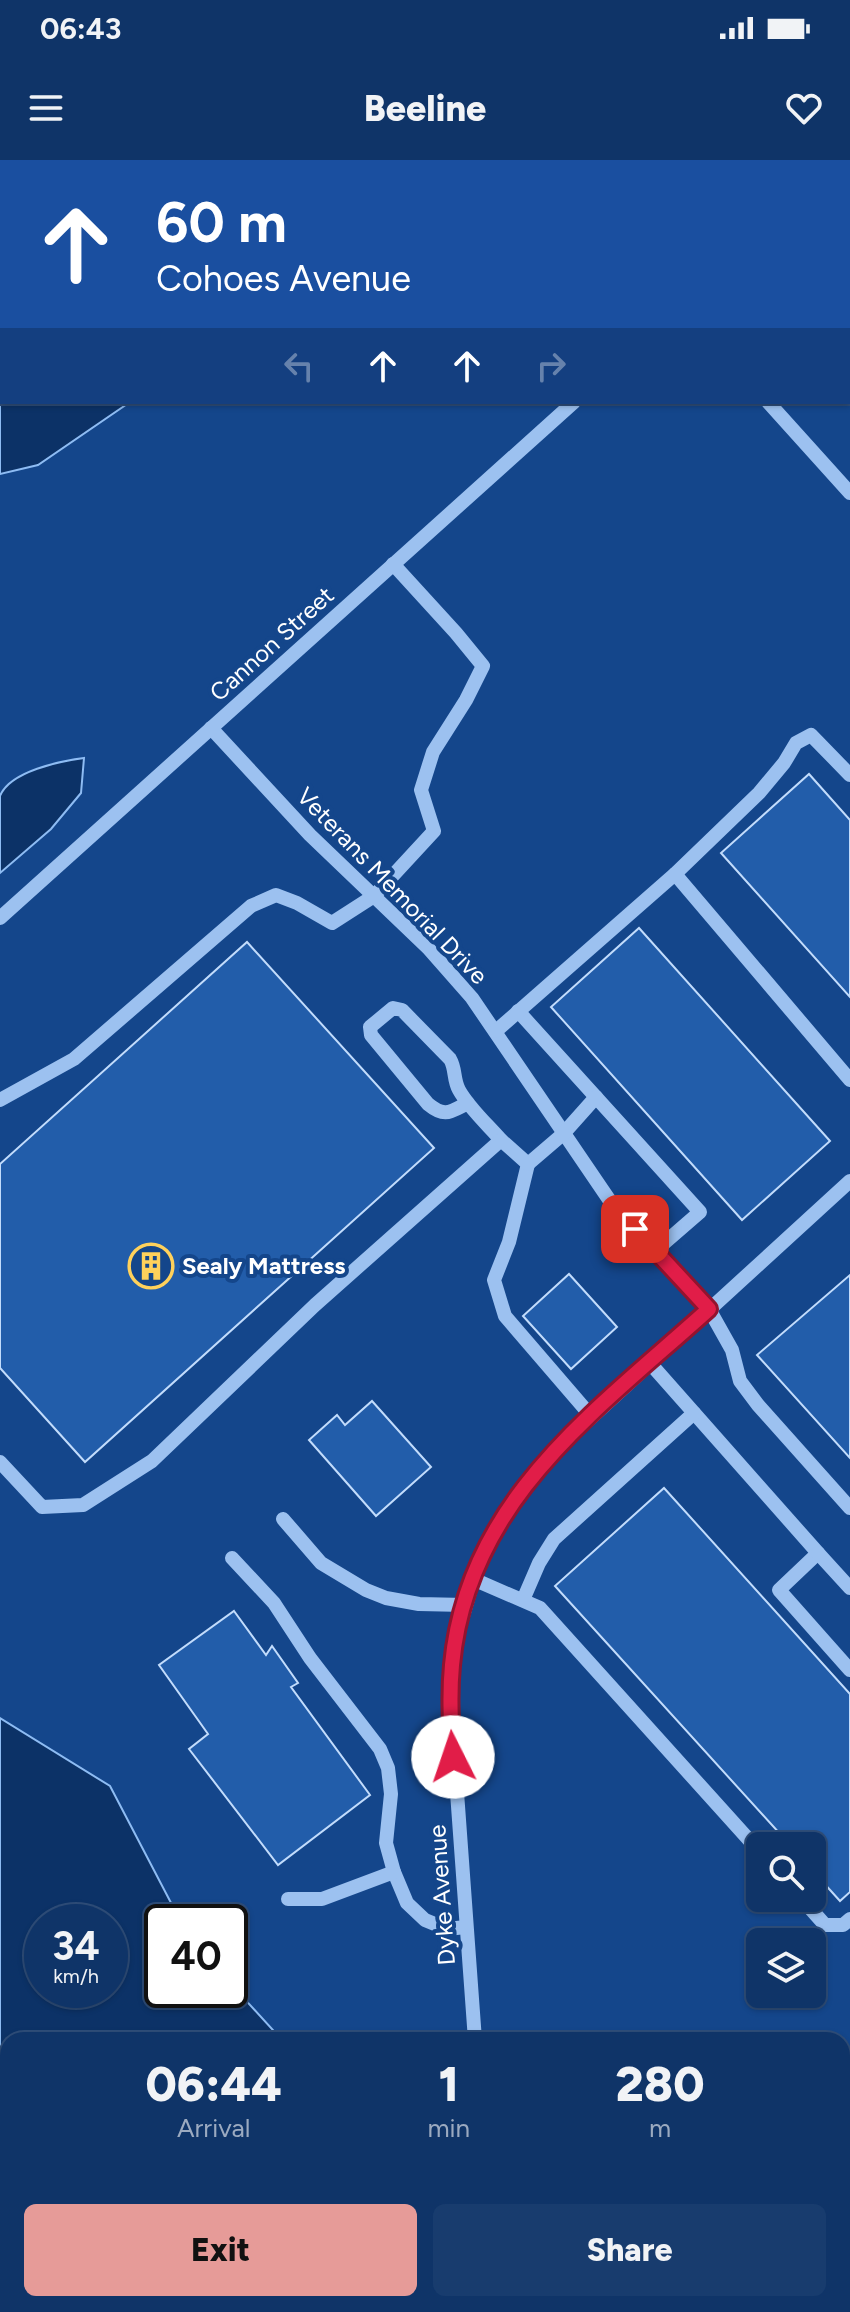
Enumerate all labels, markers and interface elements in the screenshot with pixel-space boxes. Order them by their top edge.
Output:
text: 06:43 [40,10,122,47]
icon: menu [24,86,68,130]
icon: heart [782,86,826,130]
text: Beeline [364,87,486,130]
text: 60 m [156,189,287,256]
icon: ahead [24,192,128,296]
text: Cohoes Avenue [156,257,411,300]
icon: left [277,344,321,388]
icon: ahead [361,344,405,388]
icon: ahead [445,344,489,388]
icon: right [529,344,573,388]
street label: Cannon Street [204,580,340,707]
street label: Veterans Memorial Drive [291,781,494,990]
pin [601,1195,669,1263]
icon: arrive [613,1207,657,1251]
building icon: Sealy Mattress [127,1242,175,1290]
place label: Sealy Mattress [182,1251,345,1280]
position arrow [411,1715,495,1799]
street label: Dyke Avenue [422,1824,461,1966]
map controls [746,1832,826,2008]
button: search [746,1832,826,1912]
speed limit sign: 40 [144,1904,248,2008]
text: 34 [52,1922,100,1970]
button: layers [746,1928,826,2008]
text: km/h [53,1964,99,1988]
text: 06:44 [146,2055,282,2113]
text: 1 [439,2055,459,2113]
text: 280 [616,2055,704,2113]
text: Arrival [177,2112,250,2144]
text: min [427,2112,470,2144]
text: m [649,2112,671,2144]
button: Exit [24,2204,417,2296]
button: Share [433,2204,826,2296]

